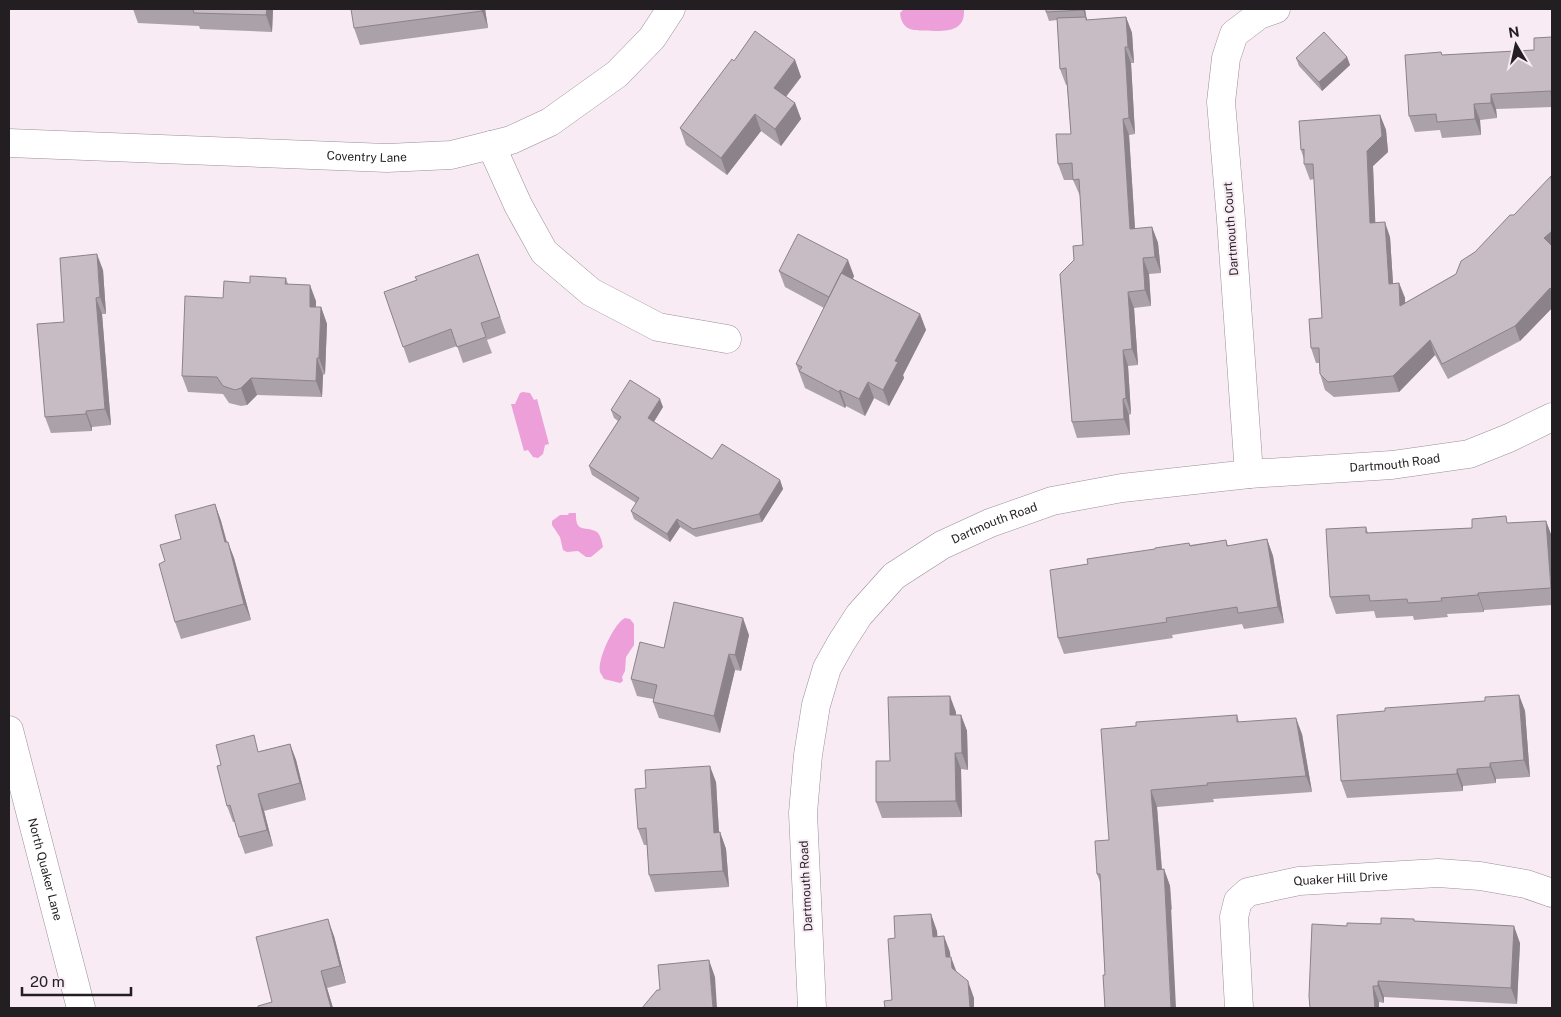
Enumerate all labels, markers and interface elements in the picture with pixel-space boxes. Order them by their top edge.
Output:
north arrow [1491,20,1541,70]
text: N [1507,23,1521,41]
street label: Coventry Lane [326,149,407,165]
street label: Dartmouth Court [1221,181,1241,276]
street label: Dartmouth Road [1349,451,1441,475]
street label: Dartmouth Road [949,500,1039,547]
street label: North Quaker Lane [25,817,65,922]
street label: Dartmouth Road [797,840,815,932]
street label: Quaker Hill Drive [1292,869,1388,889]
scale bar [22,964,131,996]
text: 20 m [30,973,65,990]

